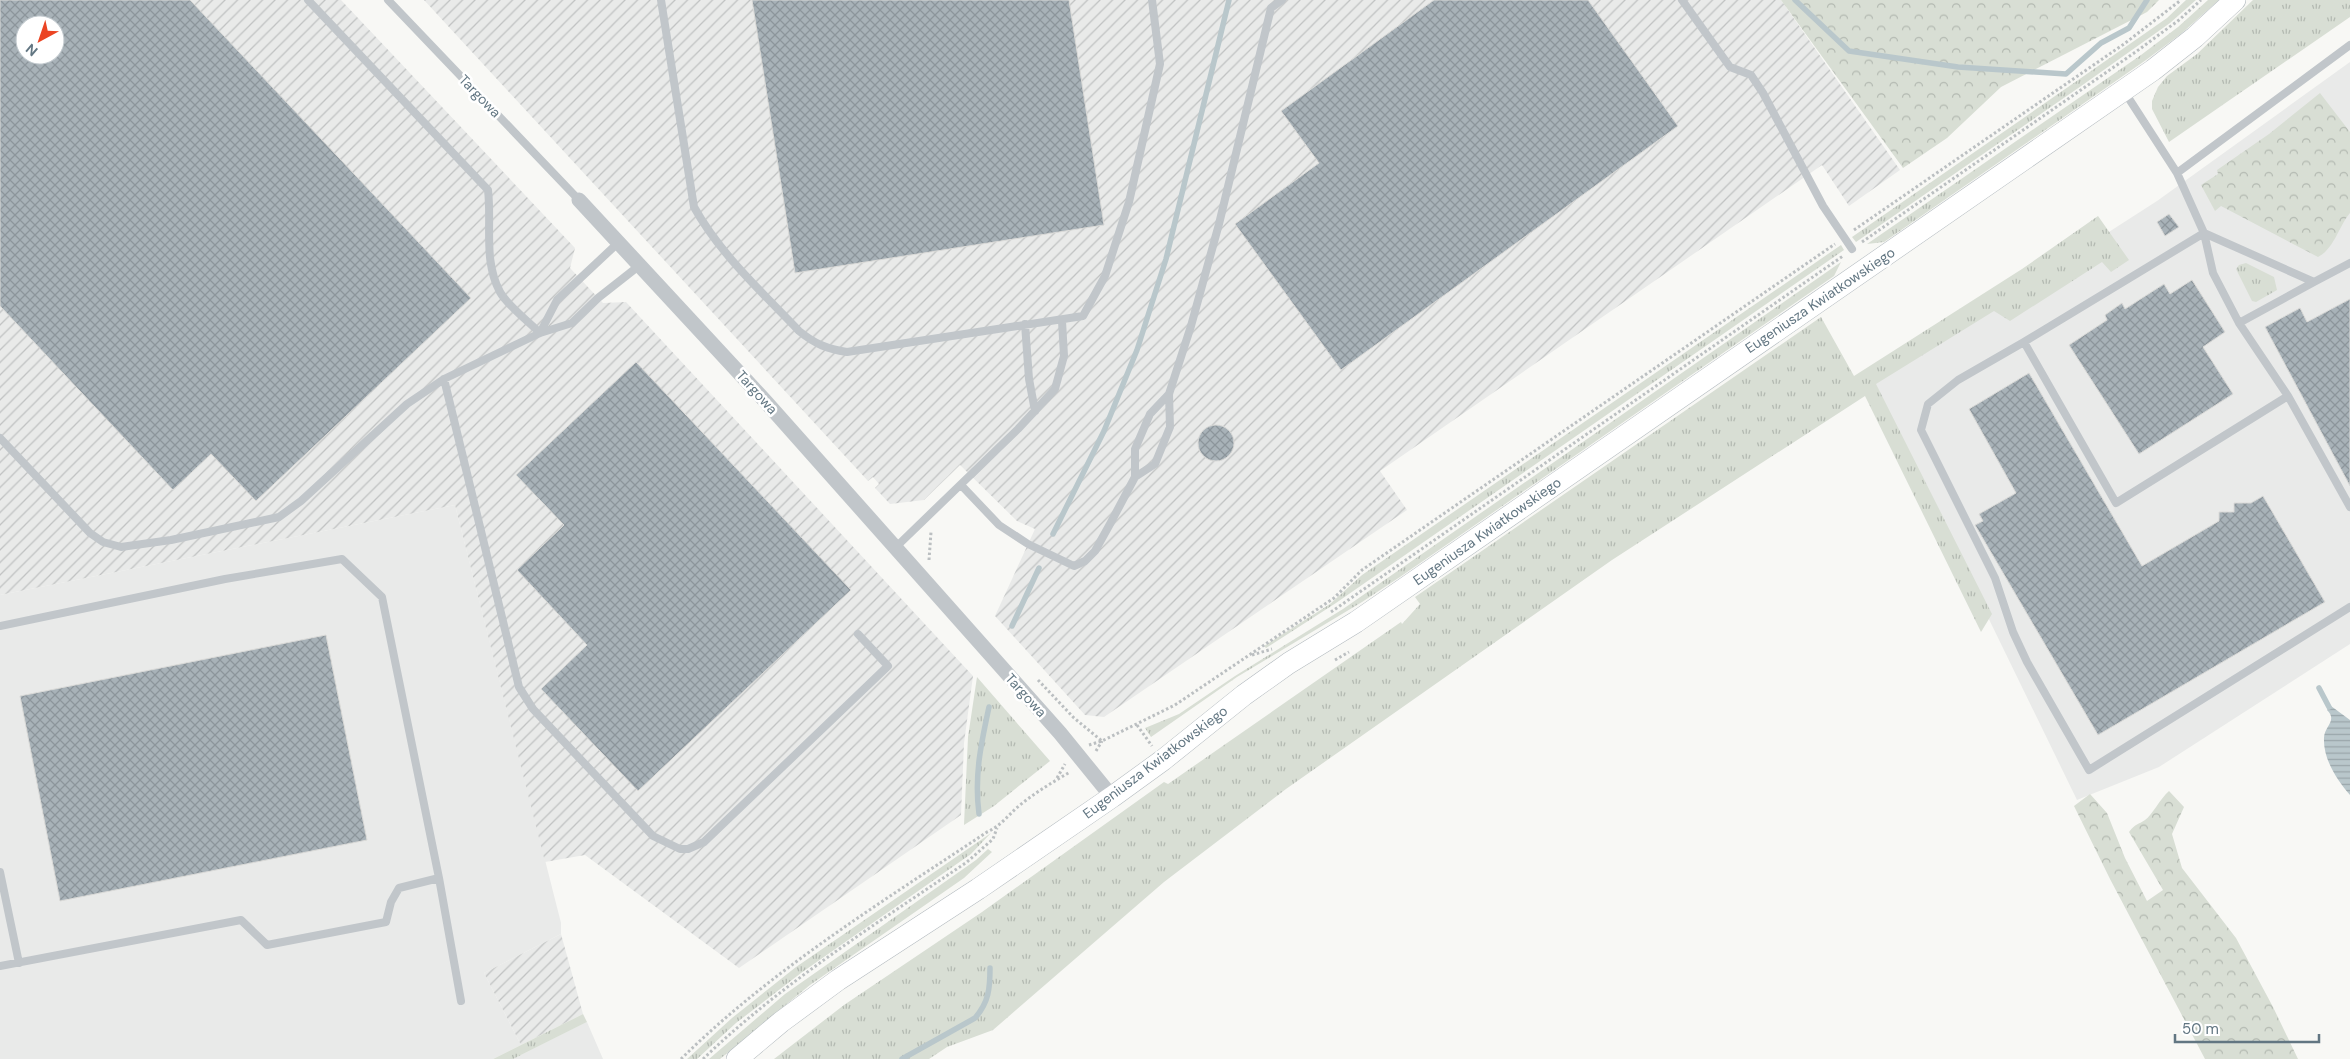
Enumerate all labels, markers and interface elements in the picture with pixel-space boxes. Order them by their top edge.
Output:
north arrow [15,15,65,65]
text: N [22,40,41,60]
street label: Targowa [455,71,505,121]
street label: Eugeniusza Kwiatkowskiego [1742,243,1898,357]
street label: Targowa [733,366,781,418]
street label: Eugeniusza Kwiatkowskiego [1409,473,1565,589]
street label: Targowa [1002,669,1050,721]
street label: Eugeniusza Kwiatkowskiego [1079,702,1231,822]
scale bar [2175,1012,2319,1044]
text: 50 m [2182,1019,2219,1039]

